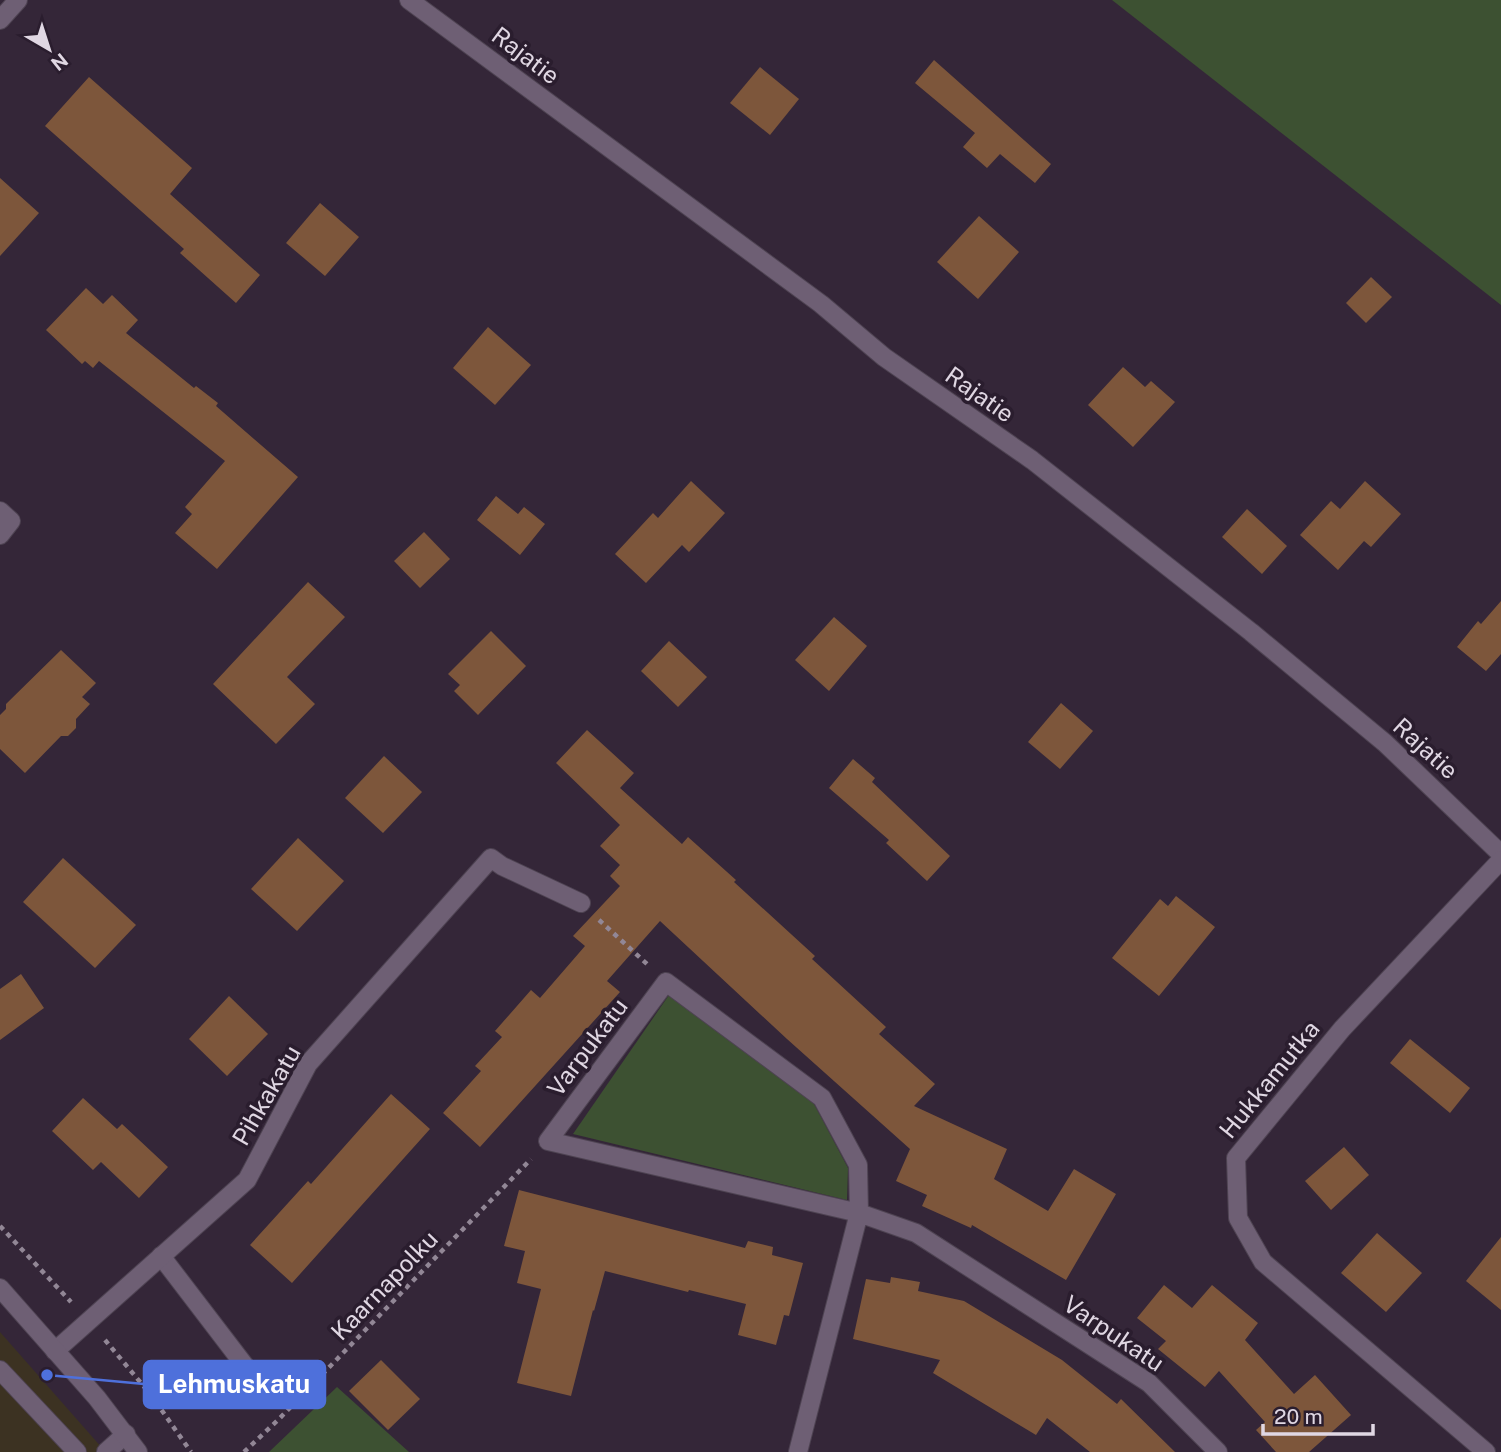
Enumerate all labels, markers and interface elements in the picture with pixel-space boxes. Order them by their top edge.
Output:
north arrow [14,14,84,84]
street label: Rajatie [487,21,565,89]
text: N [47,49,72,75]
street label: Rajatie [940,360,1020,428]
street label: Rajatie [1388,712,1464,784]
street label: Varpukatu [541,993,633,1101]
street label: Hukkamutka [1213,1015,1325,1143]
street label: Pihkakatu [226,1040,306,1150]
street label: Kaarnapolku [325,1224,443,1346]
street label: Varpukatu [1058,1289,1170,1377]
callout: Lehmuskatu [144,1361,325,1408]
text: Lehmuskatu [158,1368,310,1399]
scale bar [1263,1392,1373,1436]
text: 20 m [1274,1404,1323,1429]

